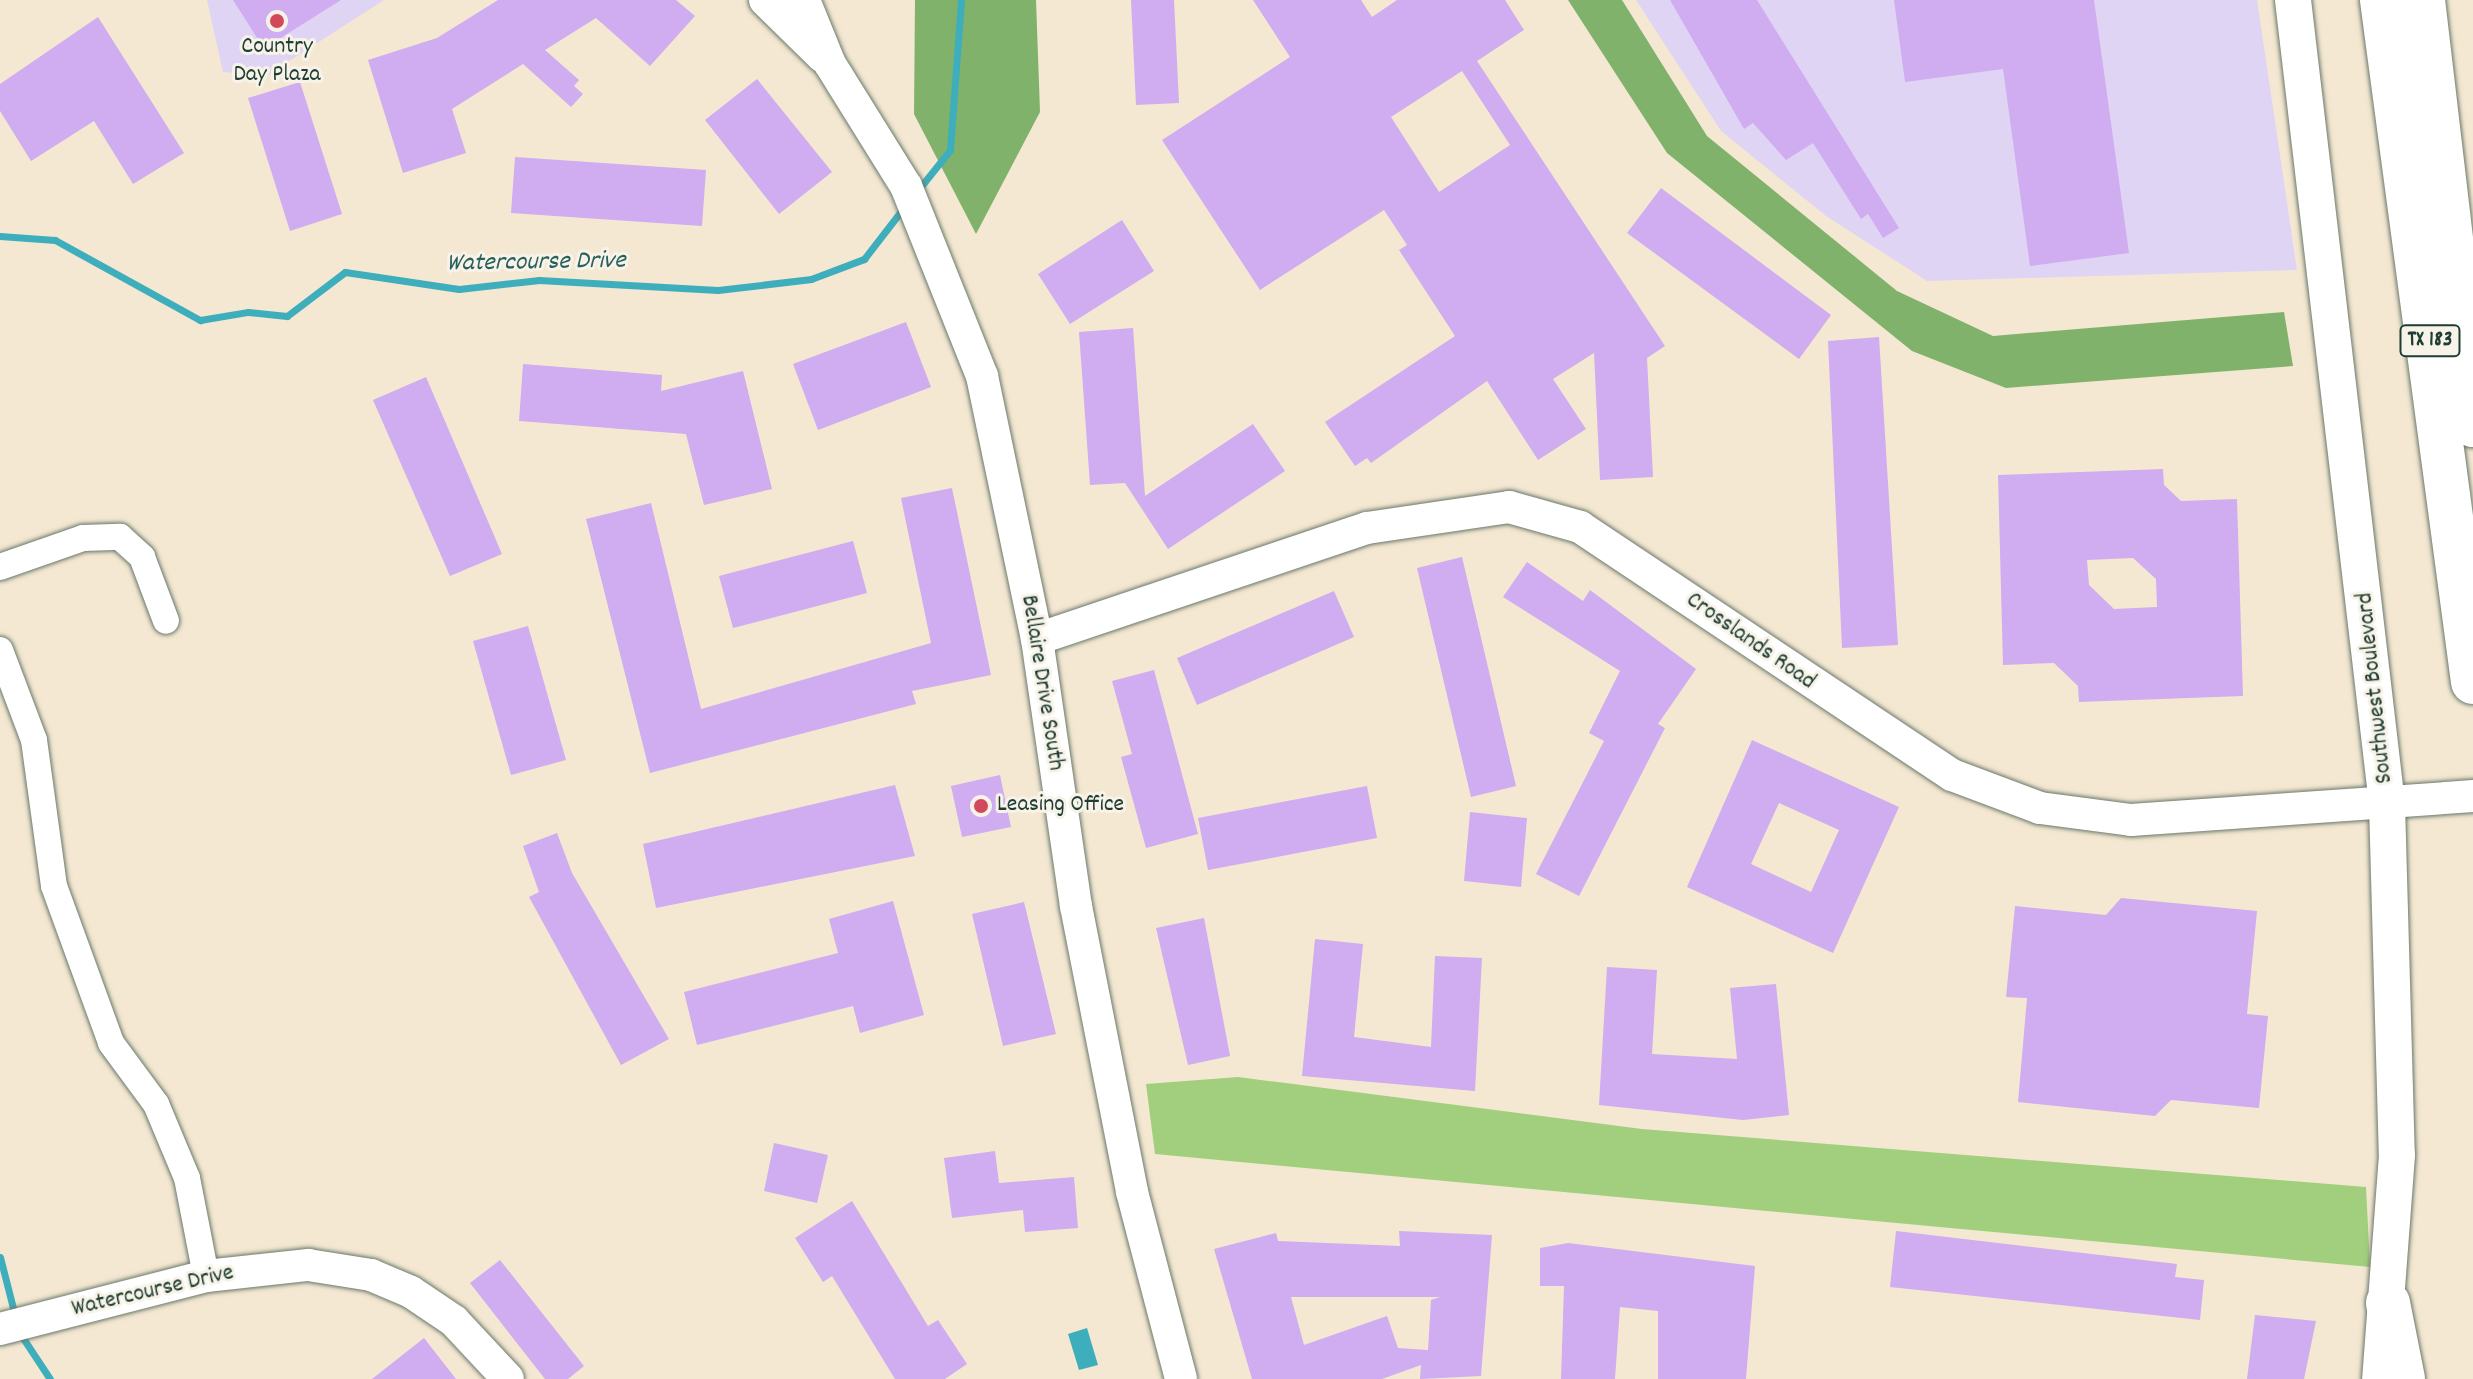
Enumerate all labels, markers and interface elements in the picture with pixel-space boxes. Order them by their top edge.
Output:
marker: Country Day Plaza [268,12,286,30]
place label: Country Day Plaza [233,34,321,90]
water label: Watercourse Drive [446,246,626,280]
road number: TX 183 [2398,323,2462,359]
street label: Crosslands Road [1680,587,1820,697]
street label: Southwest Boulevard [2352,591,2400,785]
street label: Bellaire Drive South [1013,593,1069,773]
place label: Leasing Office [997,792,1124,820]
marker: Leasing Office [972,797,990,815]
street label: Watercourse Drive [69,1259,237,1325]

